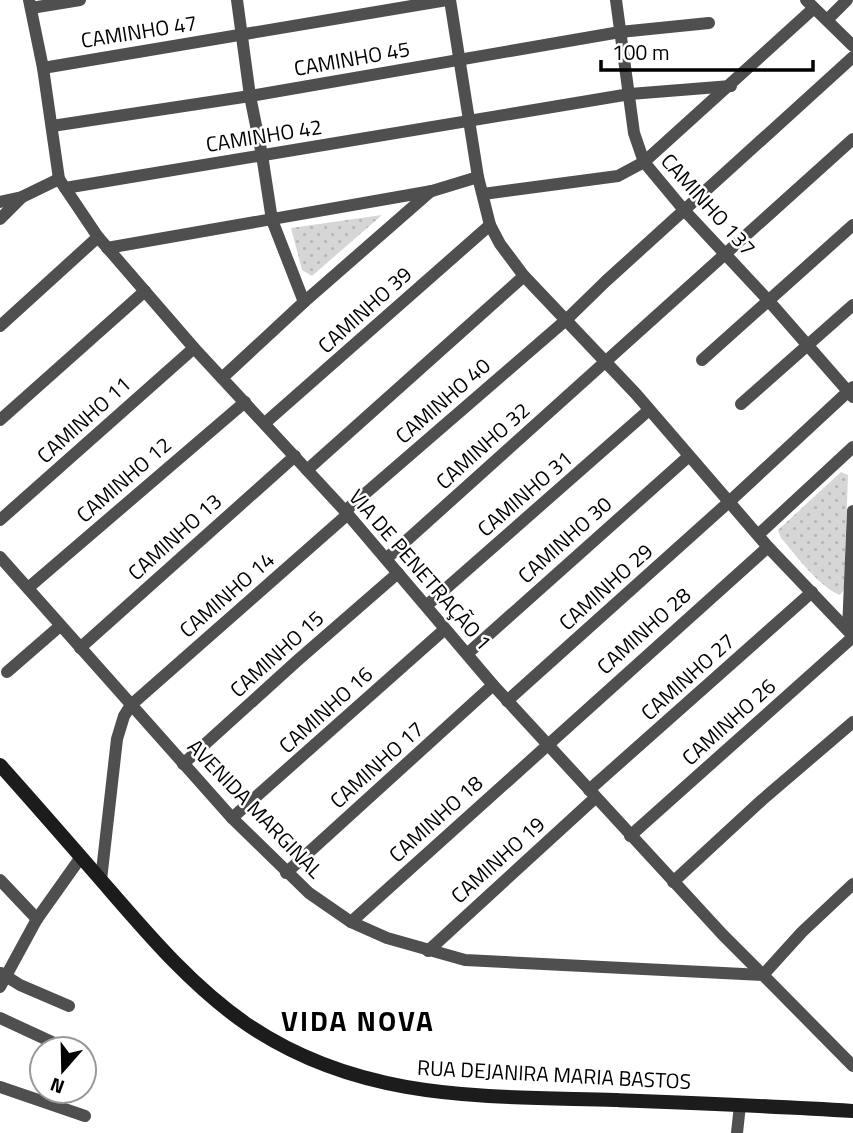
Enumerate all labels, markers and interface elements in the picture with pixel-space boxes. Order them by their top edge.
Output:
street label: CAMINHO 47 [78,6,199,56]
scale bar [601,28,813,72]
street label: CAMINHO 45 [291,32,412,84]
text: 100 m [612,36,669,68]
street label: CAMINHO 42 [203,110,324,160]
street label: CAMINHO 137 [654,146,764,263]
street label: CAMINHO 39 [310,258,419,360]
street label: CAMINHO 40 [388,350,497,451]
street label: CAMINHO 11 [29,368,138,470]
street label: CAMINHO 32 [428,394,537,496]
street label: CAMINHO 12 [69,429,178,530]
street label: CAMINHO 31 [470,443,579,544]
street label: VIA DE PENETRAÇÃO 1 [342,482,500,657]
street label: CAMINHO 13 [120,485,229,587]
street label: CAMINHO 30 [510,488,619,590]
street label: CAMINHO 29 [551,535,660,637]
street label: CAMINHO 14 [172,544,281,645]
street label: CAMINHO 28 [589,579,698,681]
street label: CAMINHO 15 [222,602,331,704]
street label: CAMINHO 27 [633,625,742,727]
street label: CAMINHO 16 [271,658,380,760]
street label: CAMINHO 26 [674,670,783,772]
street label: CAMINHO 17 [322,713,431,815]
street label: AVENIDA MARGINAL [180,731,331,885]
street label: CAMINHO 18 [381,767,490,869]
street label: CAMINHO 19 [443,808,552,910]
district label: VIDA NOVA [281,999,435,1042]
north arrow [28,1035,98,1105]
street label: RUA DEJANIRA MARIA BASTOS [416,1051,692,1097]
text: N [46,1071,68,1102]

